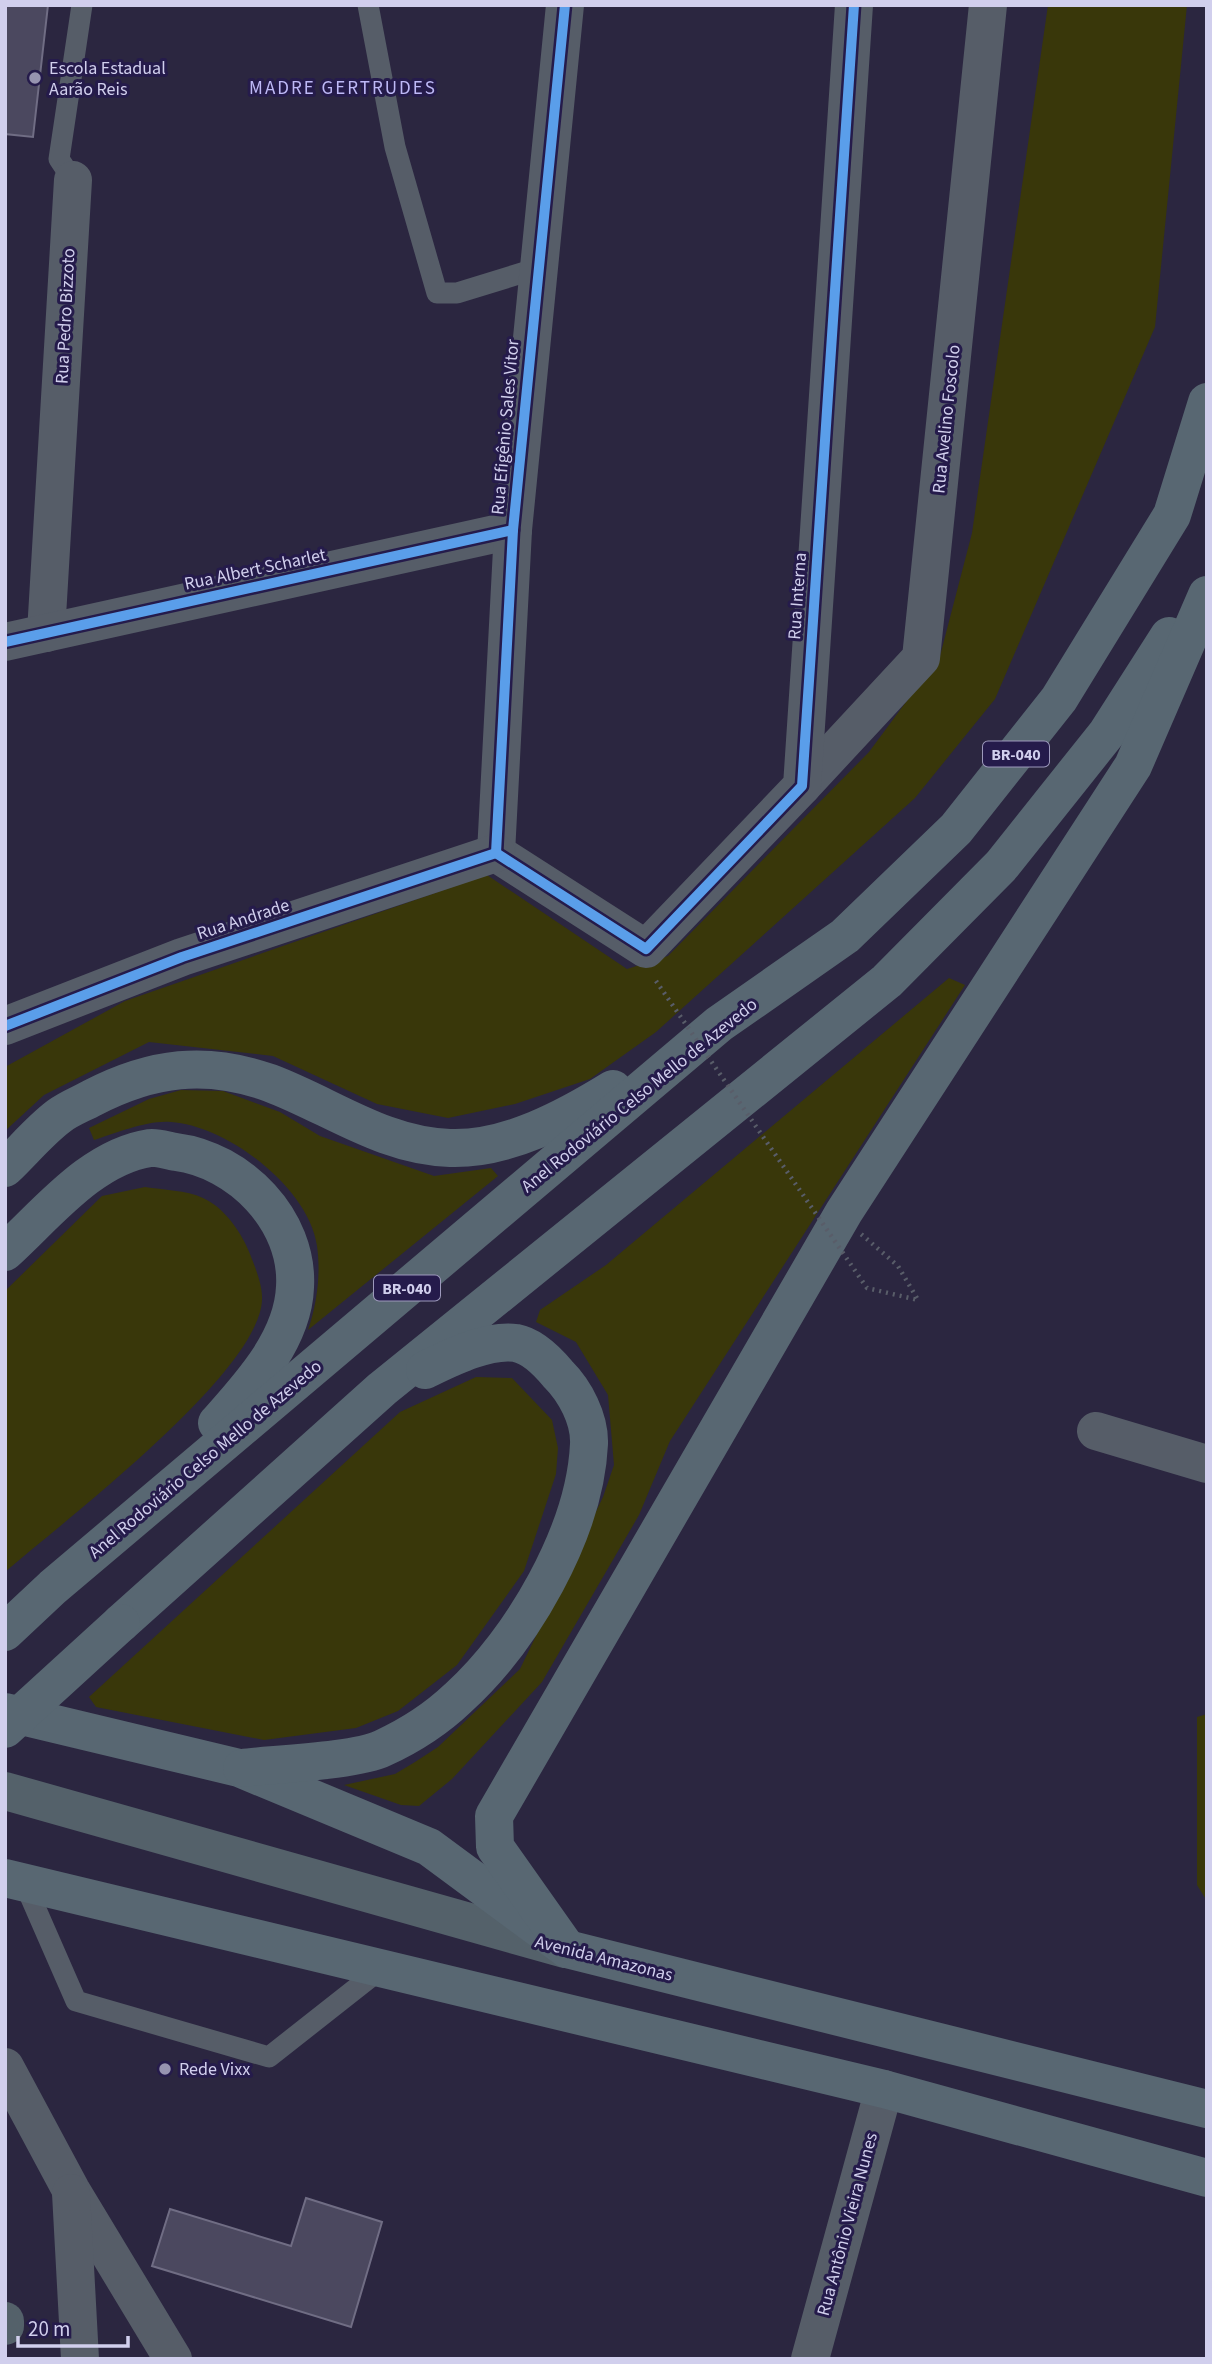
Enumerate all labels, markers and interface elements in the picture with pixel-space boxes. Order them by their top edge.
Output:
place label: Escola Estadual Aarão Reis [49,56,166,102]
marker: Escola Estadual Aarão Reis [27,70,43,86]
district label: MADRE GERTRUDES [249,75,437,102]
street label: Rua Pedro Bizzoto [49,247,82,385]
street label: Rua Efigênio Sales Vitor [485,337,526,516]
street label: Rua Avelino Foscolo [926,343,967,495]
street label: Rua Albert Scharlet [182,542,328,597]
street label: Rua Interna [782,552,813,640]
road number: BR-040 [983,741,1049,766]
street label: Rua Andrade [194,893,293,946]
street label: Anel Rodoviário Celso Mello de Azevedo [516,992,763,1199]
road number: BR-040 [374,1276,440,1300]
street label: Anel Rodoviário Celso Mello de Azevedo [83,1354,327,1564]
street label: Avenida Amazonas [532,1929,675,1988]
place label: Rede Vixx [179,2057,250,2082]
marker: Rede Vixx [157,2061,173,2077]
street label: Rua Antônio Vieira Nunes [811,2130,884,2319]
scale bar [18,2304,128,2348]
text: 20 m [28,2314,70,2344]

